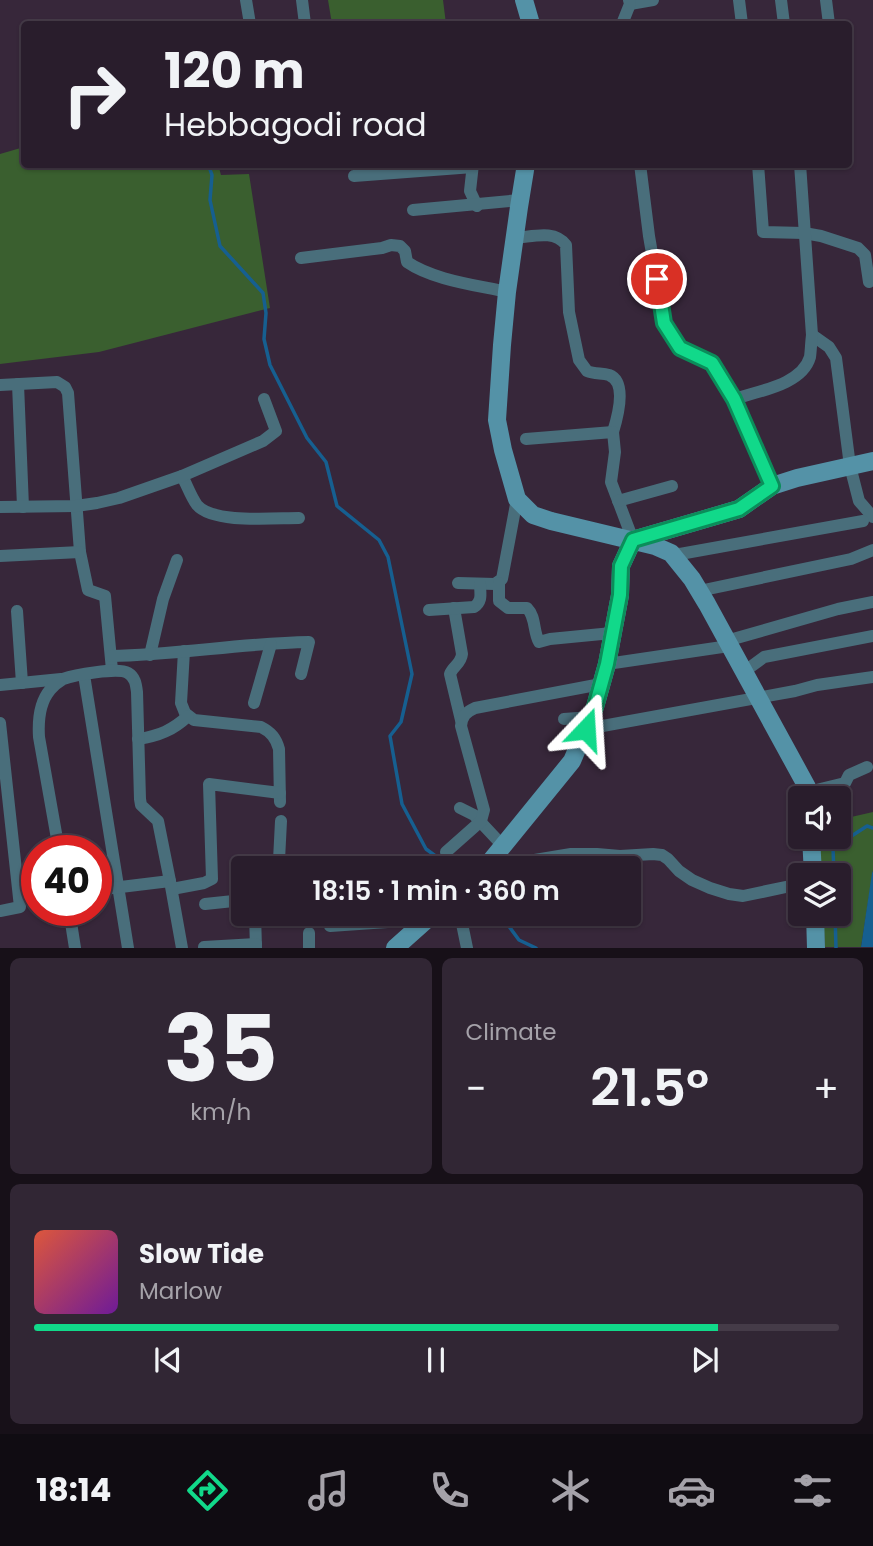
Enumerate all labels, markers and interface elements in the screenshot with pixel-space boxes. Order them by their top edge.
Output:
text: 120 m [164,37,305,105]
icon: right [49,49,140,140]
text: Hebbagodi road [164,102,427,147]
pin [627,249,687,309]
icon: arrive [638,260,676,298]
position arrow [549,692,623,766]
map controls [788,786,851,926]
button: sound [788,786,851,849]
speed limit sign: 40 [21,835,112,926]
button: layers [788,863,851,926]
text: 18:15 · 1 min · 360 m [312,873,560,909]
text: 35 [164,985,278,1113]
text: Climate [466,1016,556,1048]
text: 21.5° [590,1051,709,1124]
text: − [466,1062,486,1115]
text: + [813,1062,839,1115]
text: km/h [190,1096,251,1128]
text: Slow Tide [139,1236,264,1272]
text: Marlow [139,1275,222,1307]
icon: previous [149,1341,187,1379]
icon: pause [417,1341,455,1379]
icon: next [686,1341,724,1379]
icon: directions [183,1466,232,1515]
icon: music [304,1466,353,1515]
icon: phone [425,1466,474,1515]
icon: climate [546,1466,595,1515]
icon: car [667,1466,716,1515]
icon: filters [788,1466,837,1515]
text: 18:14 [36,1467,112,1512]

